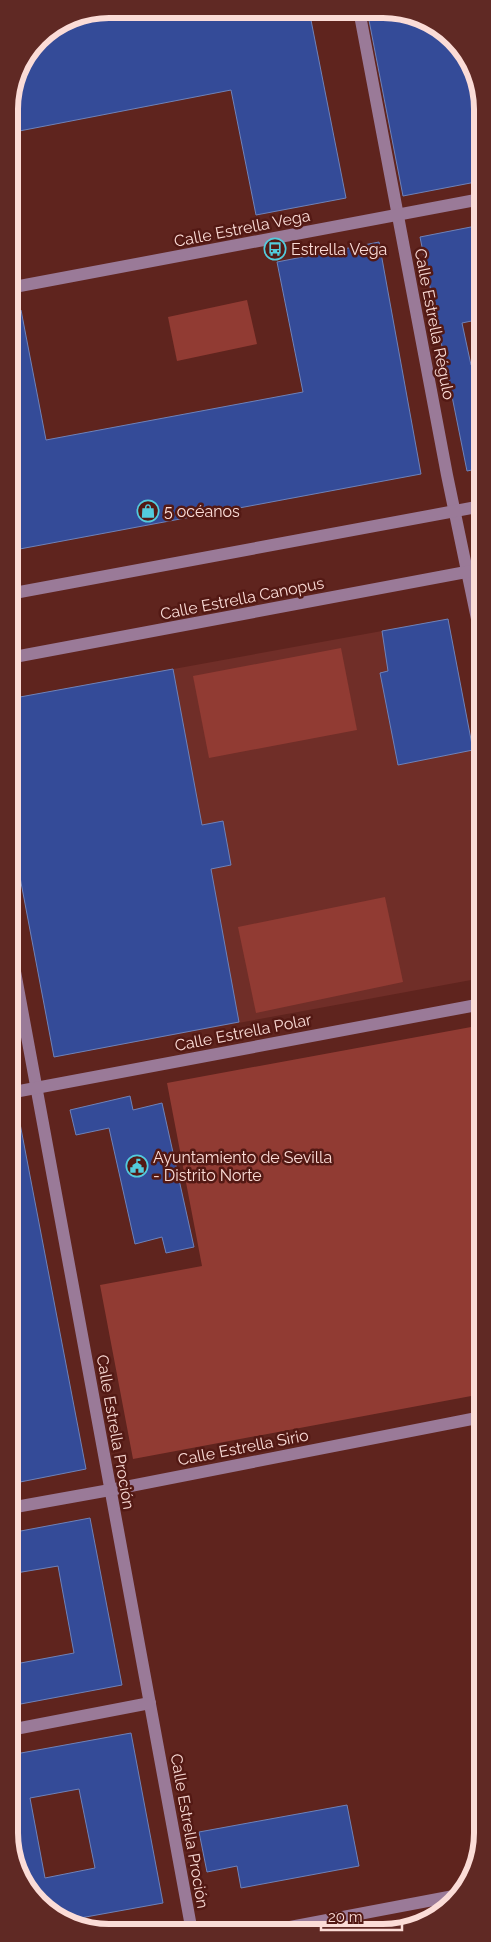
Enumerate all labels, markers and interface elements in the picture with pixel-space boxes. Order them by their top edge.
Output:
street label: Calle Estrella Vega [172,206,312,251]
bus stop icon: Estrella Vega [263,237,287,261]
place label: Estrella Vega [291,240,387,259]
street label: Calle Estrella Régulo [411,247,459,401]
shop icon: 5 océanos [136,499,160,523]
place label: 5 océanos [164,502,240,521]
street label: Calle Estrella Canopus [159,573,326,624]
street label: Calle Estrella Polar [173,1010,313,1055]
place label: Ayuntamiento de Sevilla - Distrito Norte [153,1148,332,1185]
public building icon: Ayuntamiento de Sevilla - Distrito Norte [125,1154,149,1178]
street label: Calle Estrella Proción [93,1353,138,1511]
street label: Calle Estrella Sirio [176,1425,310,1469]
street label: Calle Estrella Proción [167,1752,212,1910]
scale bar [321,1900,402,1932]
text: 20 m [328,1908,363,1926]

